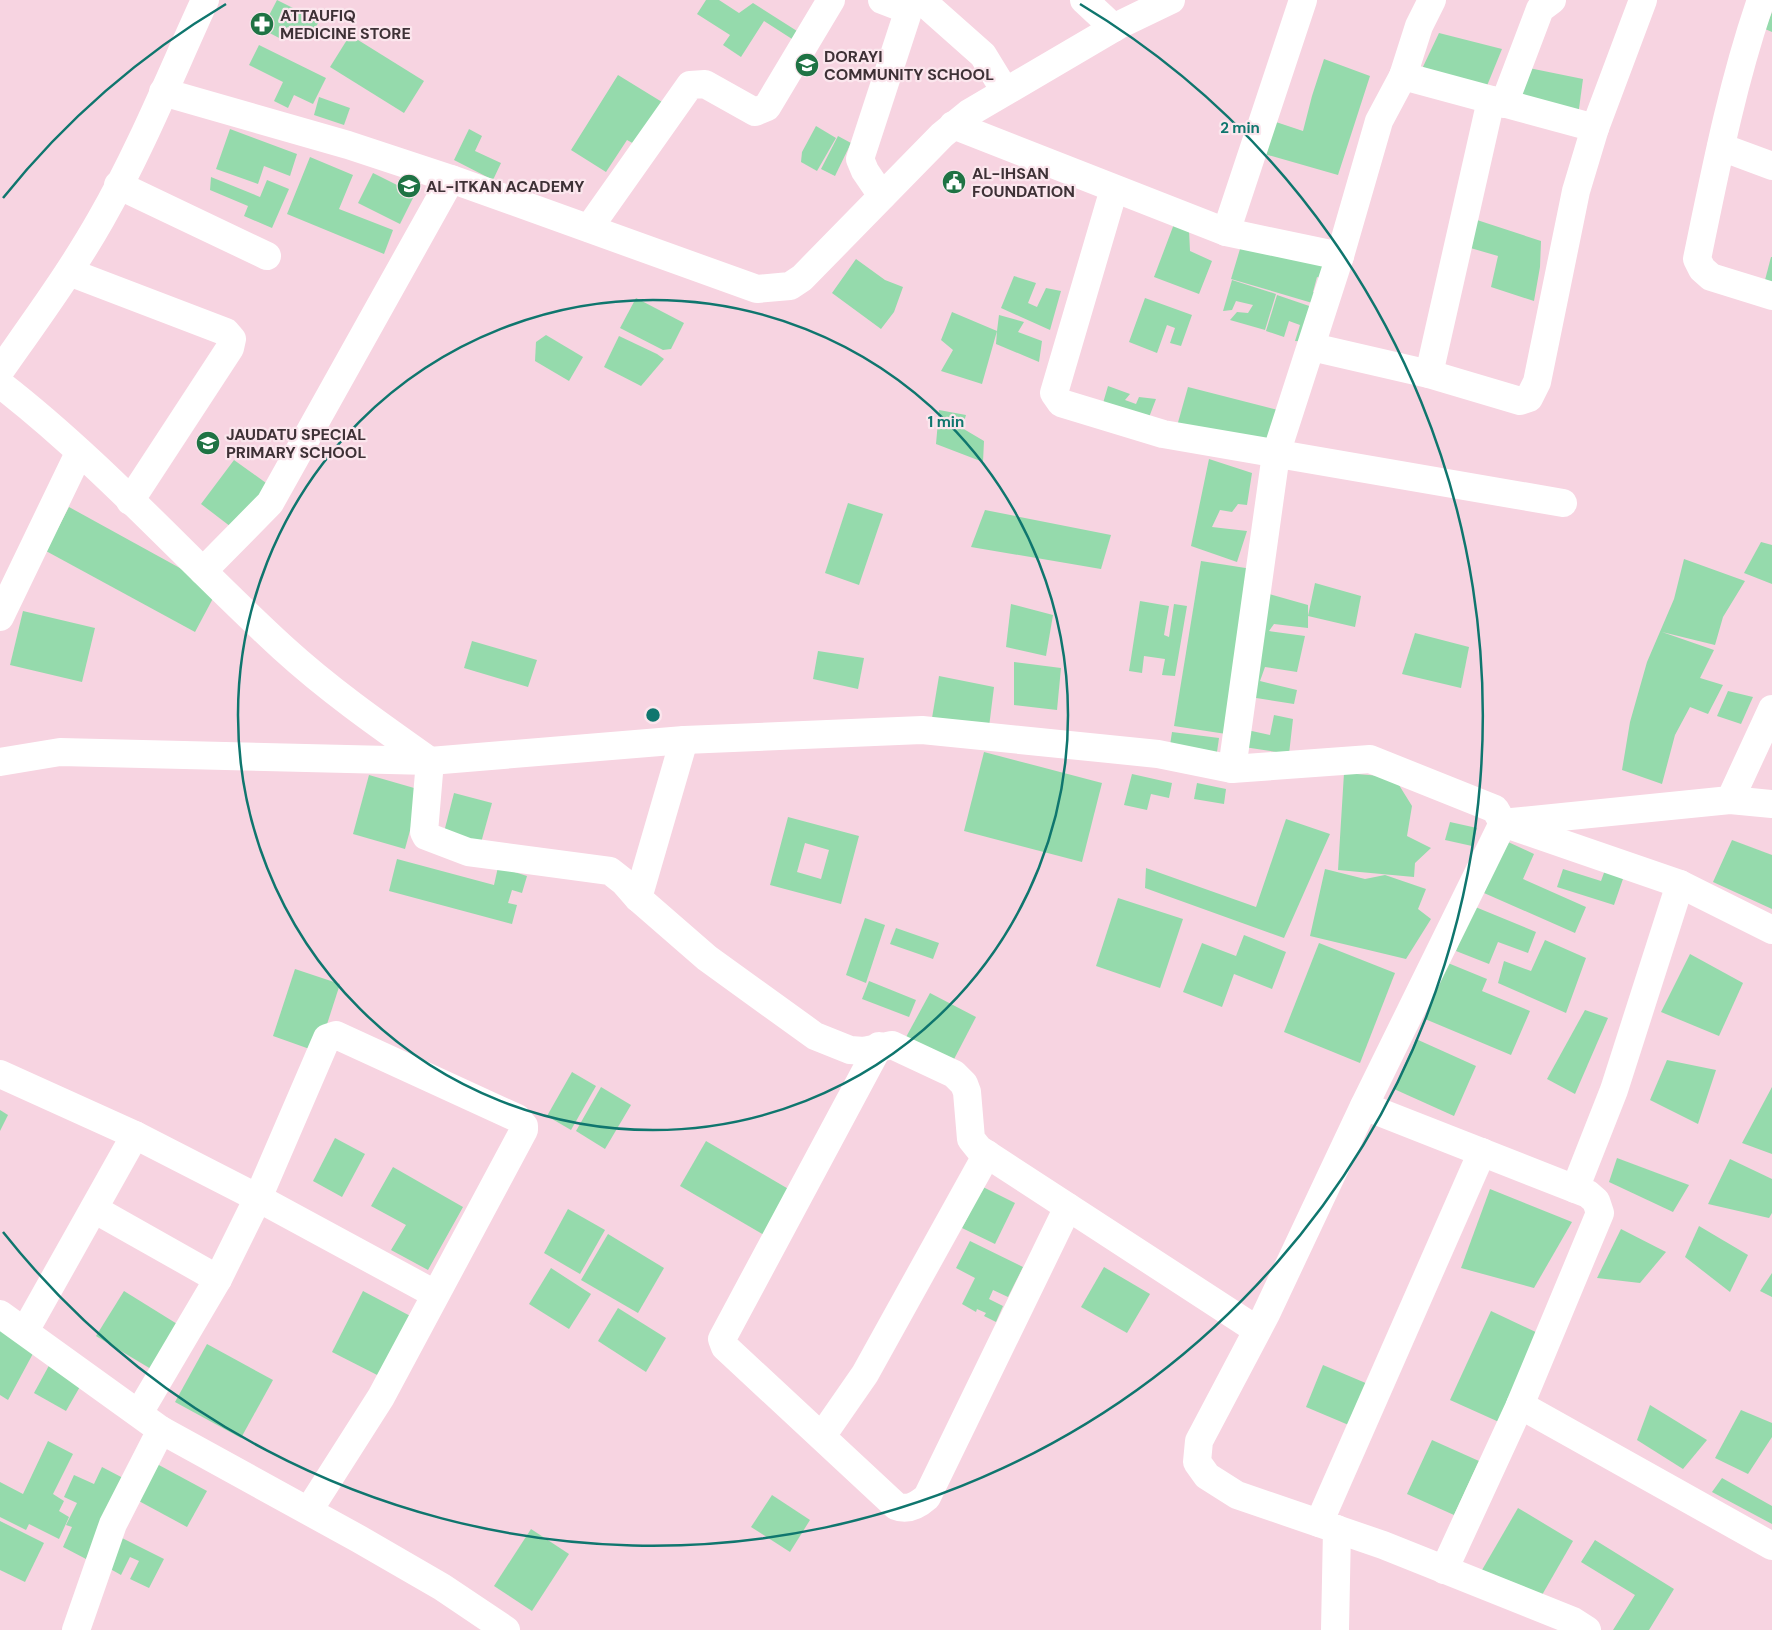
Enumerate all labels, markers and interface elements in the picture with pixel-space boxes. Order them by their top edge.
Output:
place label: ATTAUFIQ MEDICINE STORE [280,5,411,44]
pharmacy icon: ATTAUFIQ MEDICINE STORE [249,11,275,37]
place label: DORAYI COMMUNITY SCHOOL [824,46,994,85]
school or university icon: DORAYI COMMUNITY SCHOOL [794,52,820,78]
text: 2 min [1220,118,1260,138]
place label: AL-IHSAN FOUNDATION [972,163,1075,202]
public building icon: AL-IHSAN FOUNDATION [941,169,967,195]
school or university icon: AL-ITKAN ACADEMY [396,173,422,199]
place label: AL-ITKAN ACADEMY [426,176,584,197]
text: 1 min [928,412,964,432]
place label: JAUDATU SPECIAL PRIMARY SCHOOL [226,424,366,463]
school or university icon: JAUDATU SPECIAL PRIMARY SCHOOL [195,430,221,456]
centre of rings [644,706,662,724]

